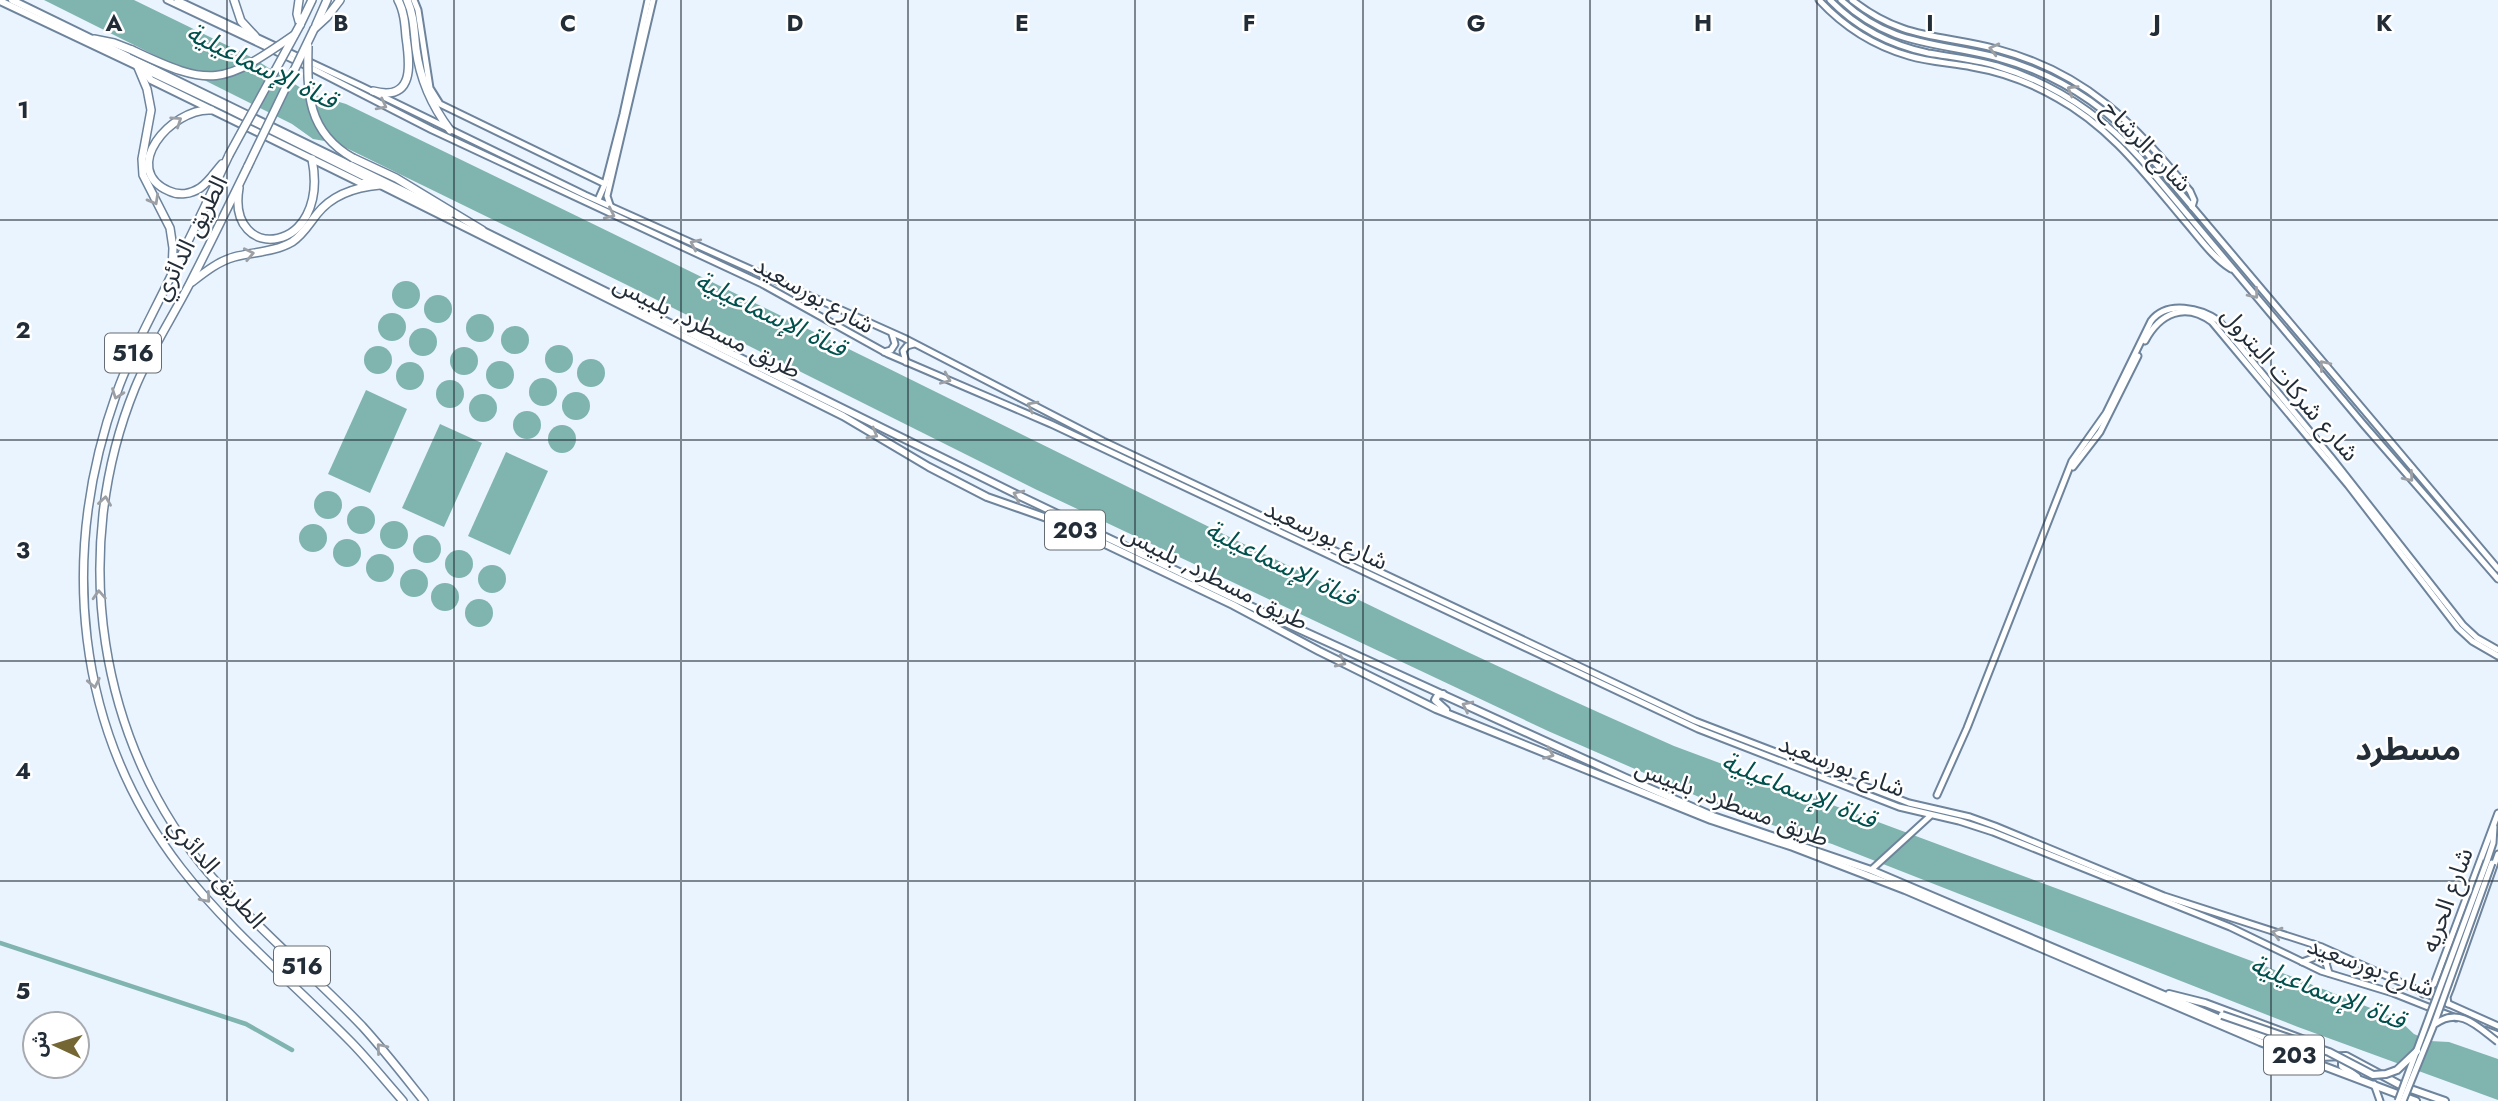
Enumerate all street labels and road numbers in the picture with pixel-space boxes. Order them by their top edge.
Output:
street label: شارع الرشاح [2095,92,2200,199]
street label: الطريق الدائري [143,169,237,307]
street label: شارع بورسعيد [748,247,881,342]
street label: طريق مسطرد, بلبيس [607,266,807,387]
street label: شارع شركات البترول [2213,298,2368,469]
road number: 516 [105,334,161,372]
street label: شارع بورسعيد [1259,491,1394,578]
road number: 203 [1045,510,1105,550]
street label: طريق مسطرد, بلبيس [1116,514,1314,639]
street label: شارع بورسعيد [1774,725,1910,806]
street label: طريق مسطرد, بلبيس [1630,749,1834,856]
street label: الطريق الدائري [159,809,275,937]
street label: شارع الحريه [2411,843,2482,957]
street label: شارع بورسعيد [2303,927,2440,1006]
road number: 516 [274,946,330,986]
road number: 203 [2264,1036,2324,1074]

